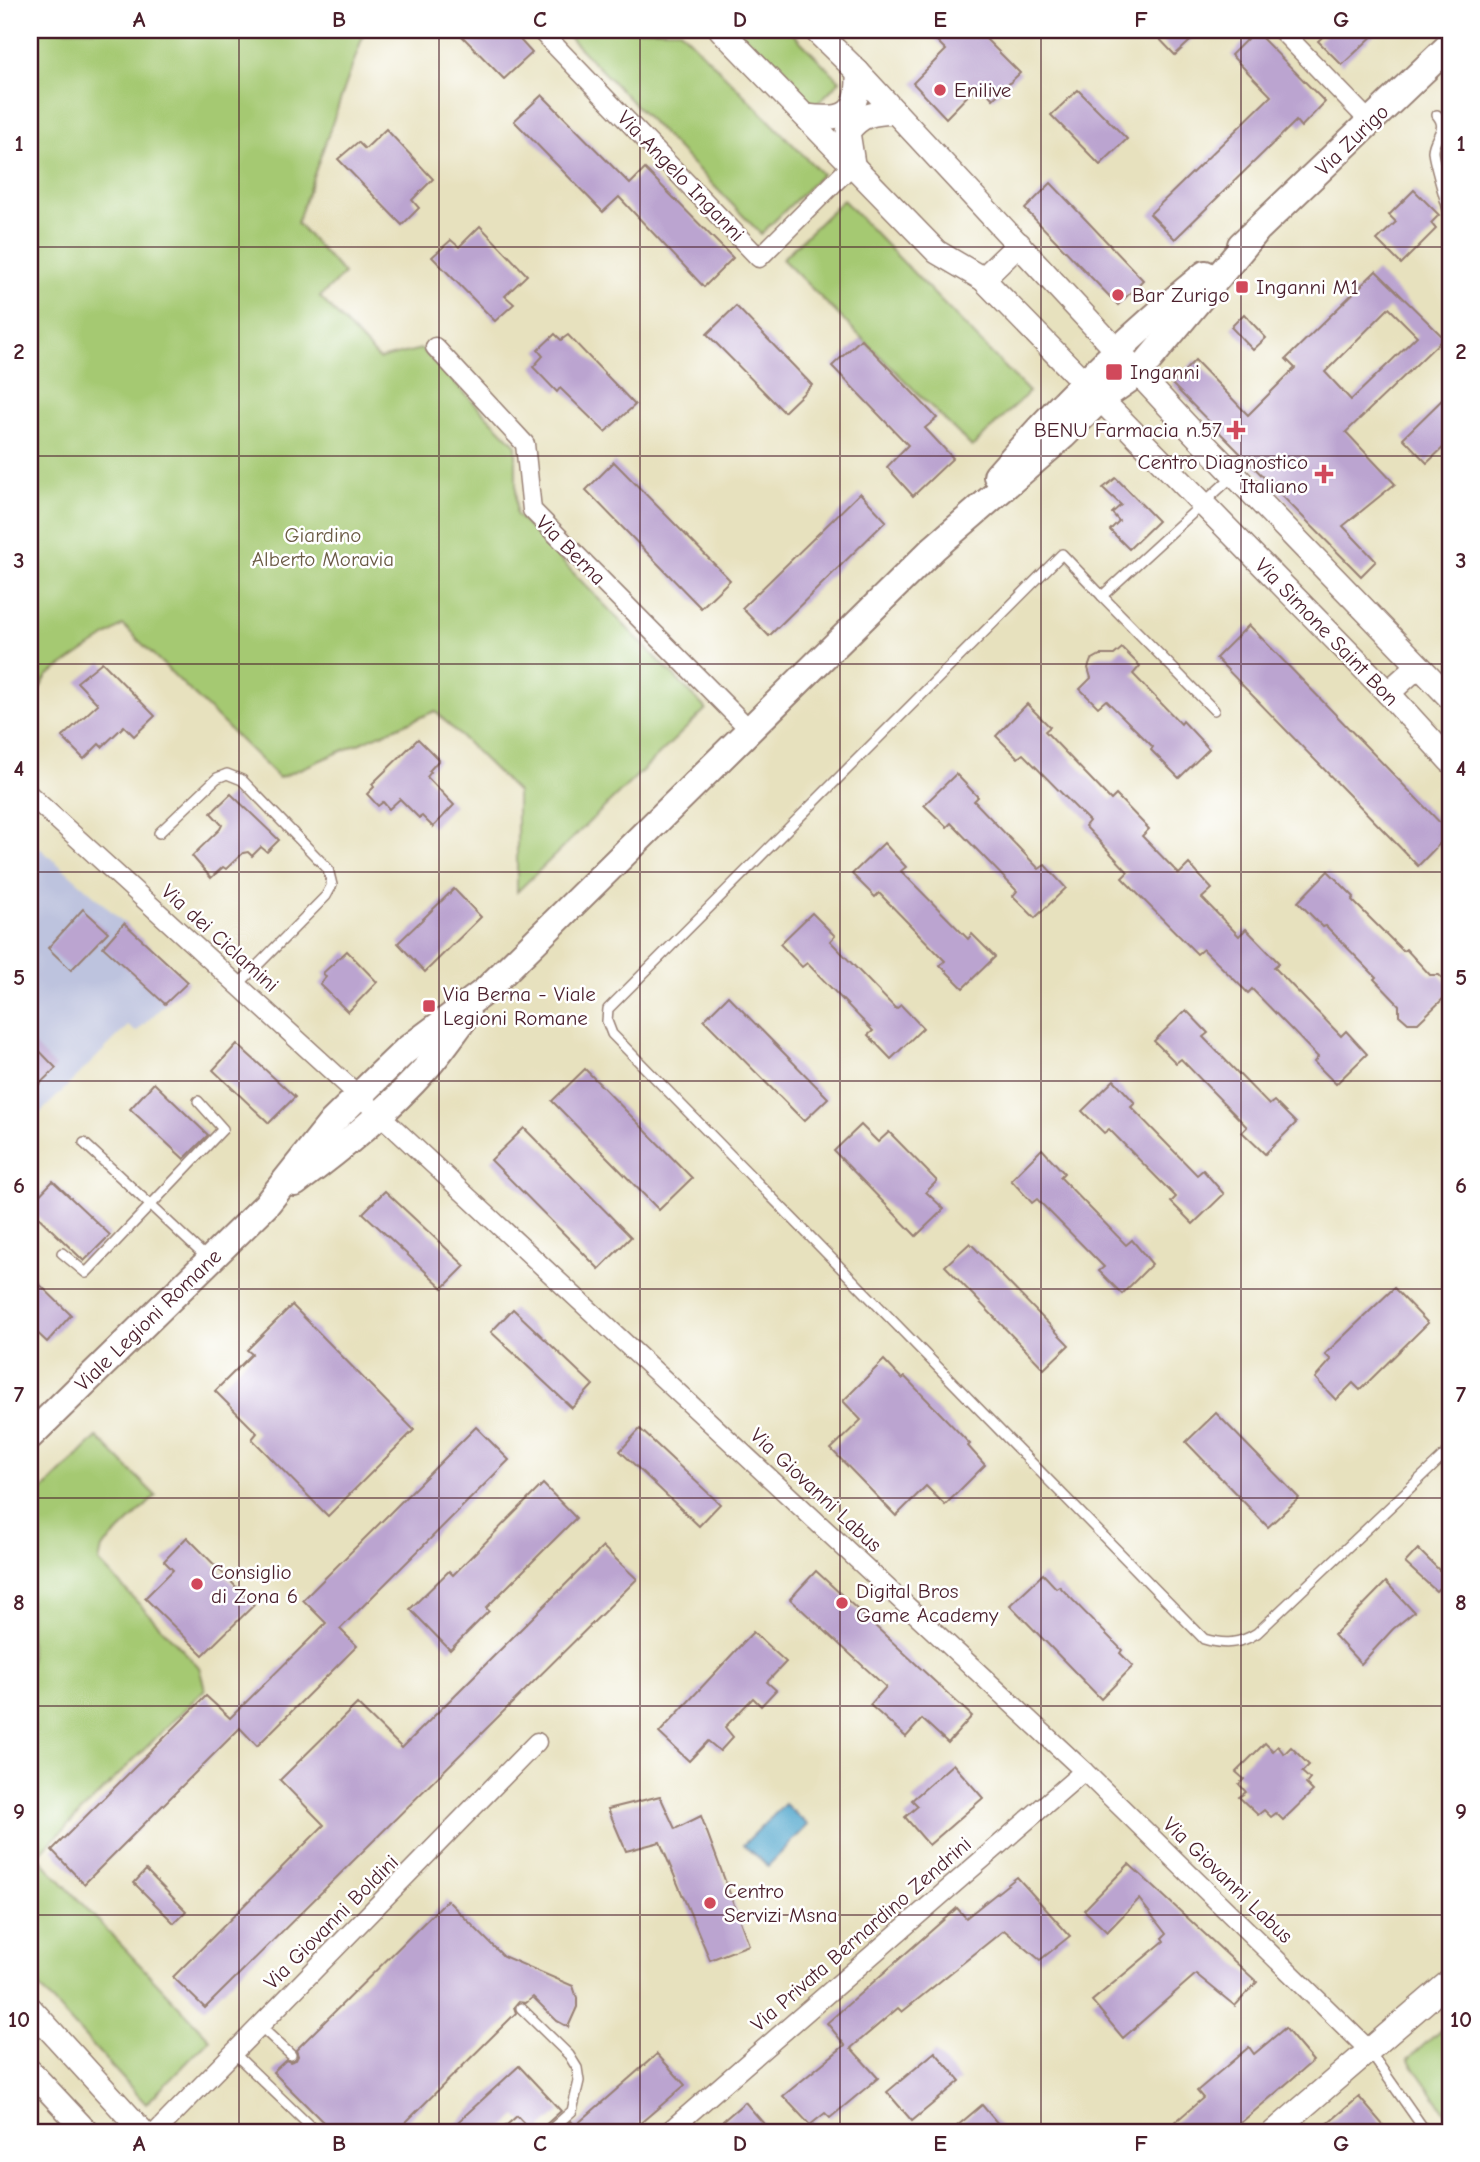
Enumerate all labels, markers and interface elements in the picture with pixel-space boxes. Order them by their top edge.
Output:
text: A [133,6,146,33]
text: B [332,6,346,33]
text: C [533,6,547,33]
text: D [733,6,747,33]
text: E [933,6,947,33]
text: F [1134,6,1148,33]
text: G [1333,6,1349,33]
place label: Enilive [954,78,1011,102]
marker: Enilive [932,82,948,98]
street label: Via Zurigo [1311,99,1393,181]
street label: Via Angelo Inganni [613,106,749,246]
text: 1 [14,130,24,157]
text: 1 [1456,130,1466,157]
place label: Inganni M1 [1256,275,1359,299]
marker: Inganni M1 [1234,279,1250,295]
place label: Bar Zurigo [1132,283,1230,307]
marker: Bar Zurigo [1110,287,1126,303]
text: 2 [13,338,25,365]
text: 2 [1455,338,1467,365]
place label: Inganni [1130,360,1200,384]
marker: Inganni [1104,362,1124,382]
place label: BENU Farmacia n.57 [1034,418,1222,442]
marker: BENU Farmacia n.57 [1228,422,1244,438]
place label: Centro Diagnostico Italiano [1138,450,1308,498]
marker: Centro Diagnostico Italiano [1314,464,1334,484]
street label: Via Berna [531,510,611,590]
park label: Giardino Alberto Moravia [252,523,394,571]
text: 3 [13,547,25,574]
text: 3 [1455,547,1467,574]
street label: Via Simone Saint Bon [1250,553,1404,711]
text: 4 [14,755,25,782]
text: 4 [1456,755,1467,782]
street label: Via dei Ciclamini [157,879,283,997]
text: 5 [13,964,25,991]
text: 5 [1455,964,1467,991]
place label: Via Berna - Viale Legioni Romane [443,982,596,1030]
marker: Via Berna - Viale Legioni Romane [421,998,437,1014]
text: 6 [13,1172,25,1199]
text: 6 [1455,1172,1467,1199]
street label: Viale Legioni Romane [70,1244,226,1396]
text: 7 [14,1381,25,1408]
text: 7 [1456,1381,1467,1408]
street label: Via Giovanni Labus [745,1423,887,1557]
place label: Consiglio di Zona 6 [211,1560,298,1608]
marker: Consiglio di Zona 6 [189,1576,205,1592]
place label: Digital Bros Game Academy [856,1579,999,1627]
text: 8 [13,1589,25,1616]
text: 8 [1455,1589,1467,1616]
marker: Digital Bros Game Academy [834,1595,850,1611]
text: 9 [13,1798,25,1825]
text: 9 [1455,1798,1467,1825]
street label: Via Giovanni Labus [1158,1812,1298,1948]
street label: Via Privata Bernardino Zendrini [746,1832,976,2036]
street label: Via Giovanni Boldini [259,1850,403,1994]
place label: Centro Servizi Msna [724,1879,838,1927]
marker: Centro Servizi Msna [702,1895,718,1911]
text: 10 [8,2006,30,2033]
text: 10 [1450,2006,1472,2033]
text: A [133,2130,146,2157]
text: B [332,2130,346,2157]
text: C [533,2130,547,2157]
text: D [733,2130,747,2157]
text: E [933,2130,947,2157]
text: F [1134,2130,1148,2157]
text: G [1333,2130,1349,2157]

